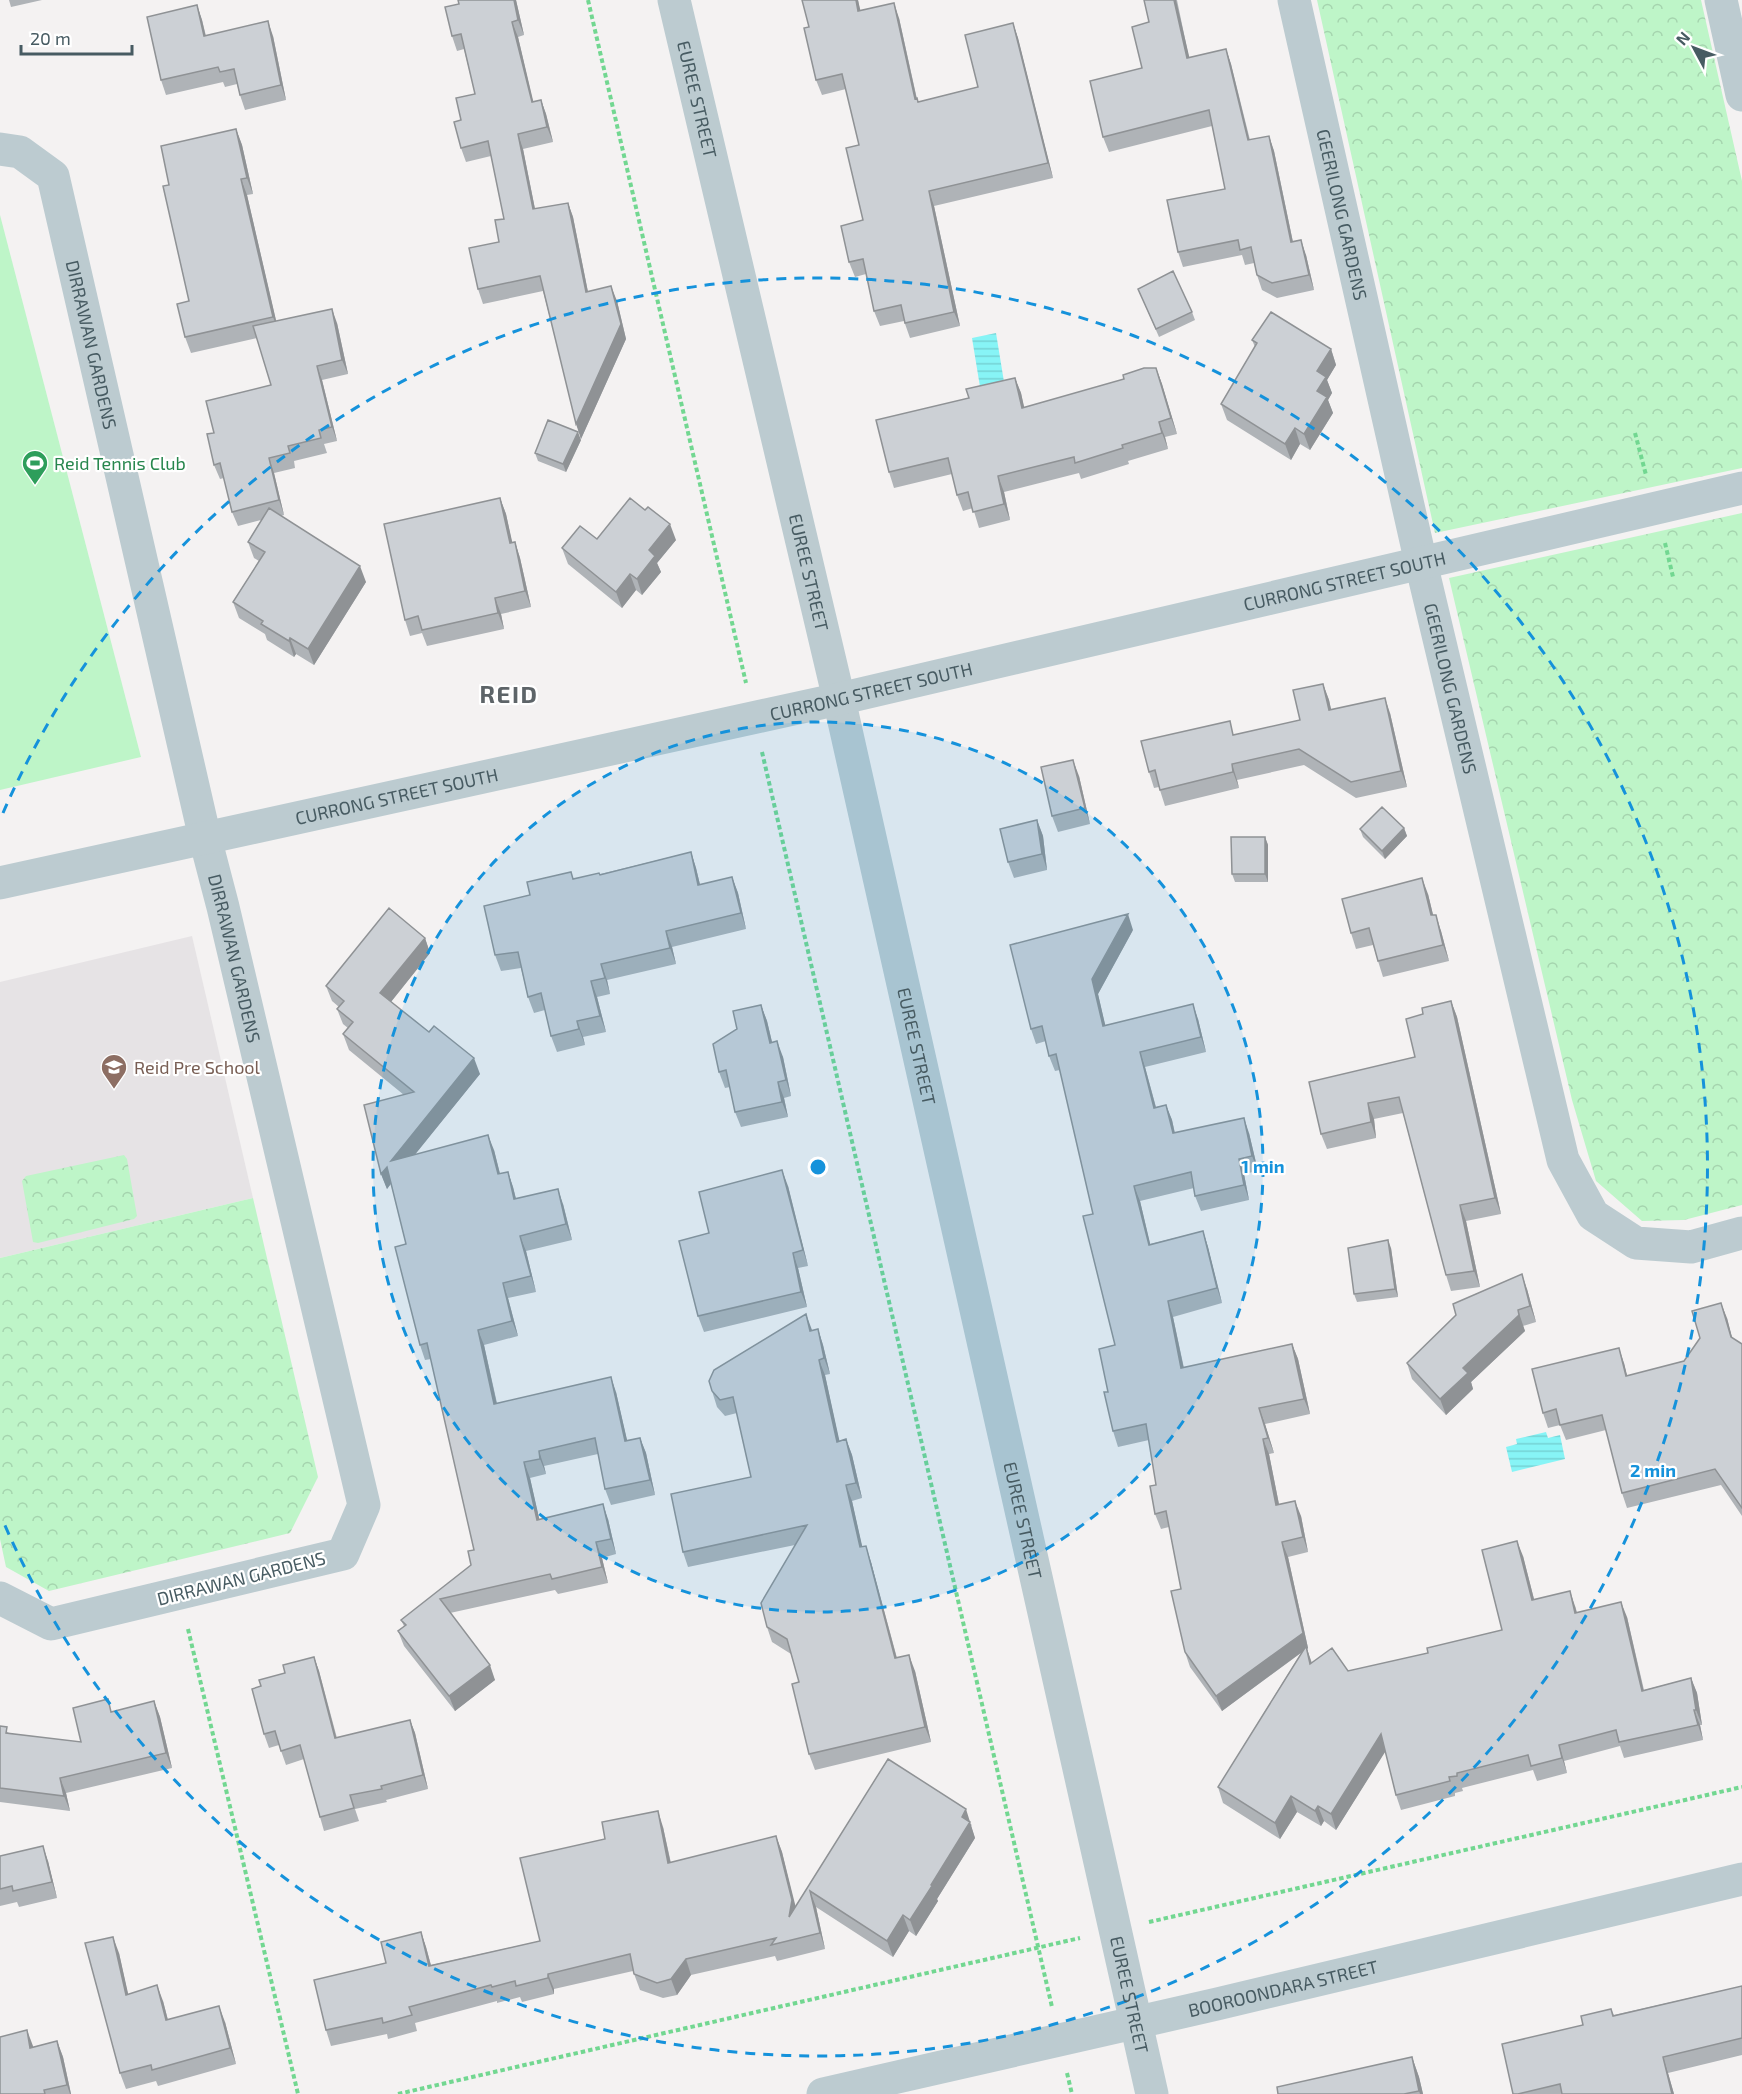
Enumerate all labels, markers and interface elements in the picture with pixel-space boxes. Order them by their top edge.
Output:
scale bar [21,18,132,56]
north arrow [1664,18,1724,78]
text: 20 m [30,27,71,49]
text: N [1671,27,1693,48]
street label: EUREE STREET [673,38,722,161]
street label: GEERILONG GARDENS [1312,127,1372,302]
street label: DIRRAWAN GARDENS [62,258,122,431]
sports icon: Reid Tennis Club [20,448,50,486]
place label: Reid Tennis Club [54,452,186,474]
street label: EUREE STREET [785,511,834,634]
street label: CURRONG STREET SOUTH [1241,547,1448,615]
street label: GEERILONG GARDENS [1420,601,1482,776]
street label: CURRONG STREET SOUTH [768,657,975,725]
district label: REID [480,679,538,708]
street label: CURRONG STREET SOUTH [293,763,500,829]
street label: DIRRAWAN GARDENS [204,871,266,1045]
street label: EUREE STREET [893,985,941,1108]
school or university icon: Reid Pre School [99,1052,129,1090]
place label: Reid Pre School [134,1056,261,1078]
text: 1 min [1241,1155,1285,1177]
centre of rings [808,1157,828,1177]
text: 2 min [1630,1459,1676,1481]
street label: EUREE STREET [999,1460,1047,1582]
street label: DIRRAWAN GARDENS [155,1546,327,1610]
street label: EUREE STREET [1106,1934,1154,2056]
street label: BOOROONDARA STREET [1186,1955,1381,2021]

